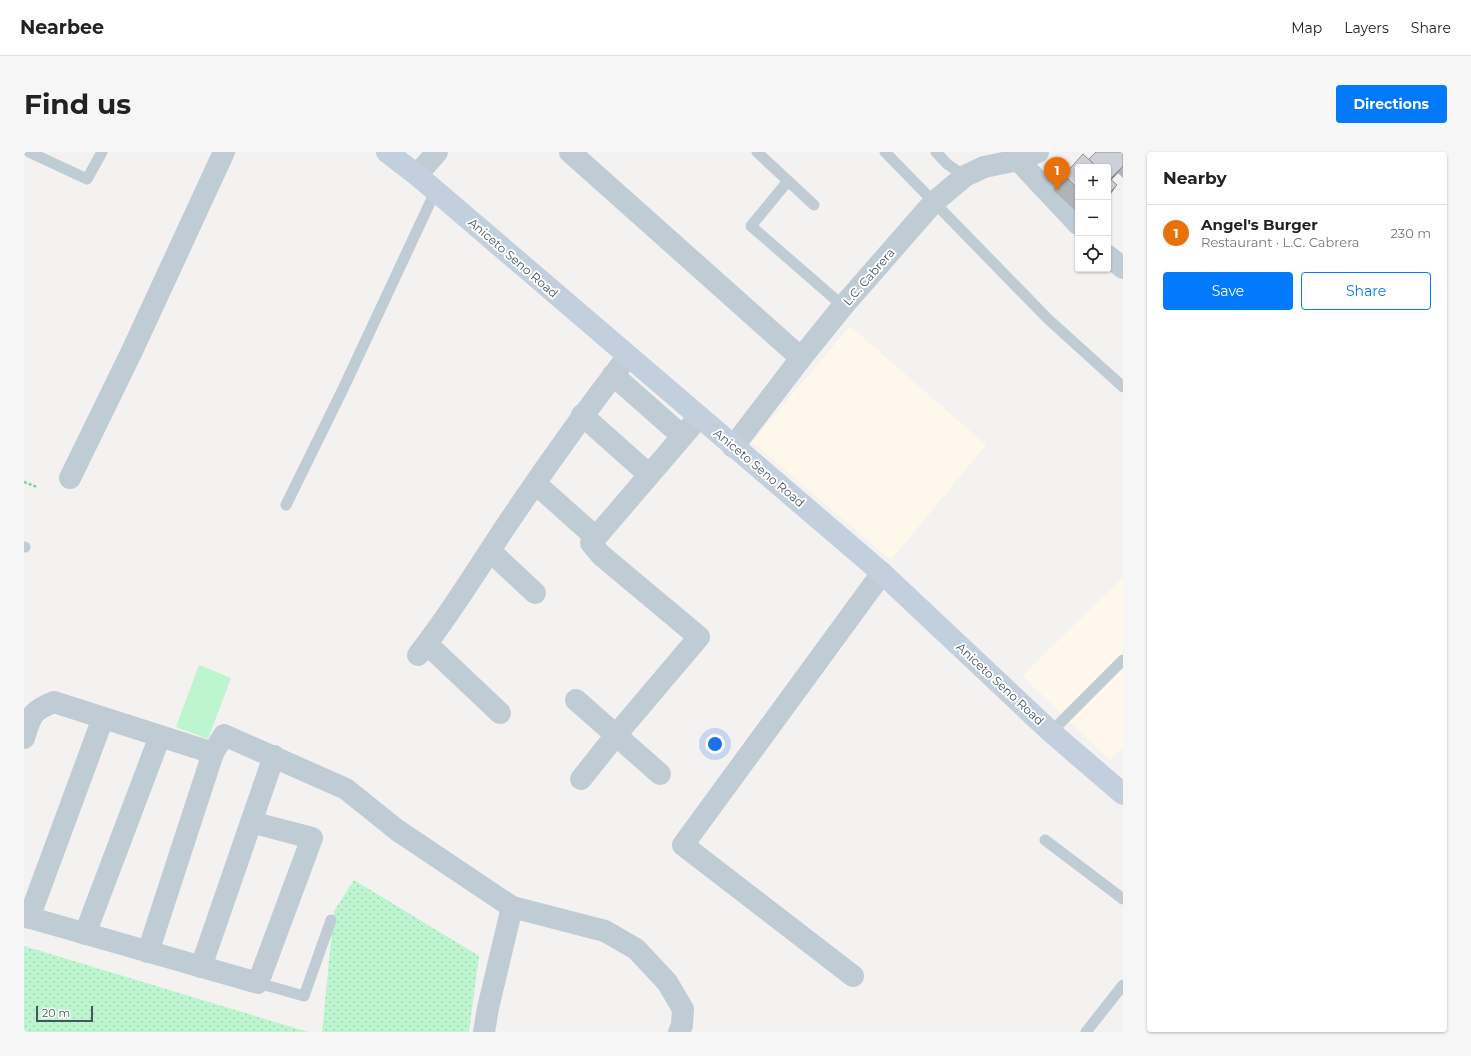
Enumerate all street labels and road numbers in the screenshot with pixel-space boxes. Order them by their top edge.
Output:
street label: Aniceto Seno Road [465,215,561,301]
street label: L.C. Cabrera [840,245,898,308]
street label: Aniceto Seno Road [711,425,808,510]
street label: Aniceto Seno Road [954,639,1047,728]

